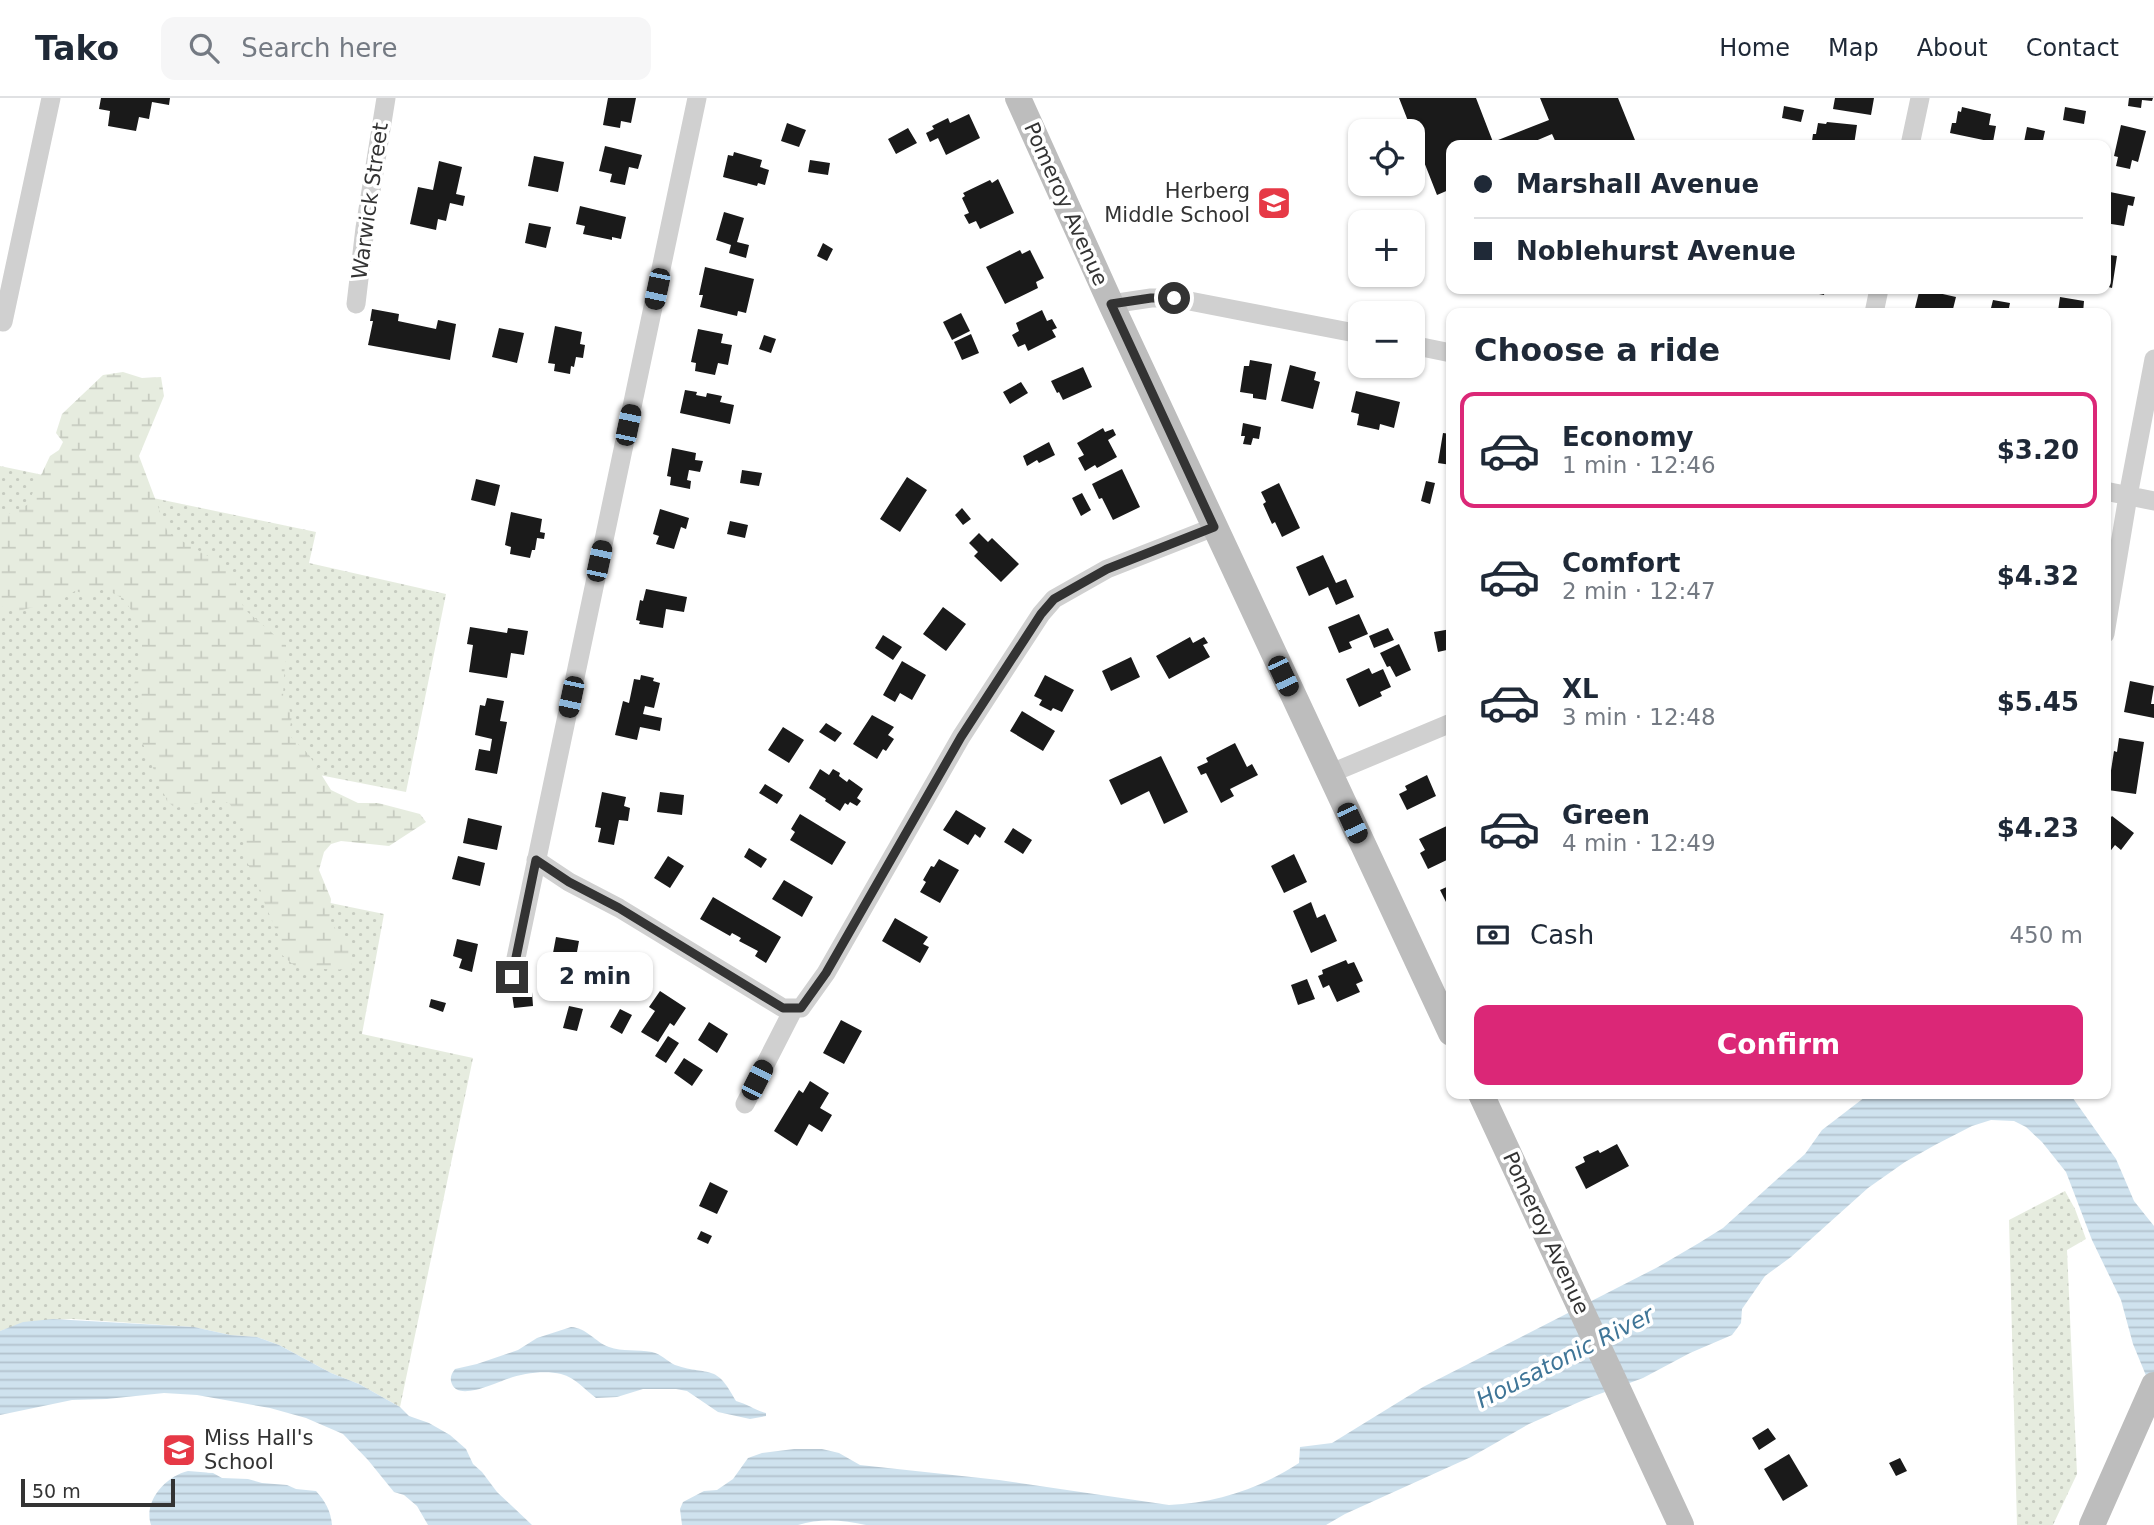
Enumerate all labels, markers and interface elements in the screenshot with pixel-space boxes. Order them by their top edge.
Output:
search box [161,17,651,80]
text: Tako [35,29,119,68]
icon: search [185,29,223,67]
text: Search here [241,33,397,63]
text: Home [1719,34,1790,62]
text: Map [1828,34,1879,62]
text: About [1917,34,1988,62]
text: Contact [2026,34,2119,62]
street label: Pomeroy Avenue [1019,119,1113,289]
map controls [1348,119,1425,378]
button: locate [1348,119,1425,196]
street label: Warwick Street [347,121,393,281]
text: Marshall Avenue [1516,169,1759,199]
place label: Herberg Middle School [1104,179,1250,227]
school or university icon: Herberg Middle School [1255,184,1293,222]
button: + [1348,210,1425,287]
text: Noblehurst Avenue [1516,236,1796,266]
car [643,266,672,312]
route start [1158,282,1190,314]
button: − [1348,301,1425,378]
text: Choose a ride [1474,331,1720,369]
car [614,402,643,448]
icon: car [1478,419,1541,482]
text: Economy [1562,422,1693,452]
text: $3.20 [1997,435,2079,465]
text: 1 min · 12:46 [1562,452,1716,478]
car [585,538,614,584]
icon: car [1478,545,1541,608]
text: Comfort [1562,548,1680,578]
text: $4.32 [1997,561,2079,591]
text: 2 min · 12:47 [1562,578,1716,604]
car [1265,653,1302,699]
icon: car [1478,671,1541,734]
car [557,674,586,720]
text: XL [1562,674,1599,704]
text: $5.45 [1997,687,2079,717]
text: 3 min · 12:48 [1562,704,1716,730]
icon: car [1478,797,1541,860]
car [1334,800,1371,846]
text: Green [1562,800,1650,830]
text: $4.23 [1997,813,2079,843]
text: 4 min · 12:49 [1562,830,1716,856]
icon: cash [1474,916,1512,954]
text: Cash [1530,920,1594,950]
text: 450 m [2009,922,2083,948]
callout: 2 min [536,952,652,1001]
route end [496,961,528,993]
text: 2 min [559,963,631,989]
button: Confirm [1474,1005,2083,1085]
car [739,1057,776,1103]
street label: Pomeroy Avenue [1498,1148,1594,1318]
water label: Housatonic River [1472,1300,1659,1413]
place label: Miss Hall's School [204,1426,314,1474]
school or university icon: Miss Hall's School [160,1431,198,1469]
scale bar [21,1476,175,1508]
text: 50 m [32,1480,81,1502]

